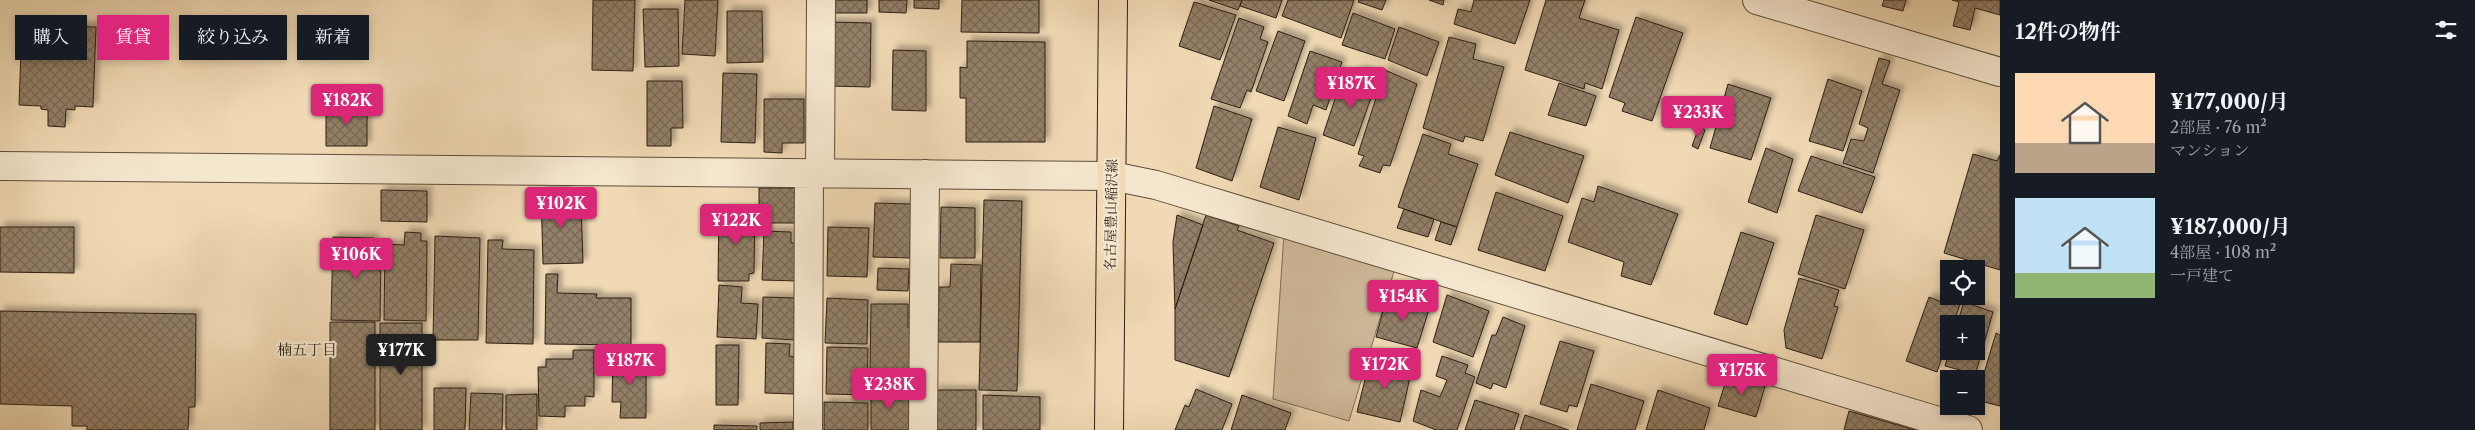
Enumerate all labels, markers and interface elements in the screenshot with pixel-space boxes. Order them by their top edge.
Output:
chip: 購入 [15,15,87,60]
chip: 賃貸 [97,15,169,60]
chip: 絞り込み [179,15,287,60]
chip: 新着 [297,15,369,60]
icon: filters [2432,16,2460,44]
text: 12件の物件 [2015,19,2121,44]
pin: ¥187K [1316,66,1386,109]
text: ¥187K [1326,73,1376,93]
pin: ¥182K [312,84,382,126]
text: ¥177,000/月 [2170,89,2289,114]
text: ¥182K [322,90,372,110]
icon: home [2055,93,2115,153]
pin: ¥233K [1663,96,1733,138]
text: ¥233K [1672,102,1724,122]
text: 2部屋 · 76 m² [2170,117,2267,137]
text: マンション [2170,140,2249,160]
street label: 名古屋豊山稲沢線 [1101,159,1121,271]
pin: ¥102K [526,186,596,229]
text: ¥102K [536,193,586,213]
pin: ¥122K [701,204,771,246]
text: ¥122K [711,210,761,230]
text: ¥187,000/月 [2170,214,2291,239]
icon: home [2055,218,2115,278]
pin: ¥106K [321,238,391,280]
text: 4部屋 · 108 m² [2170,242,2276,262]
text: ¥106K [331,244,381,264]
map controls [1940,260,1985,415]
button: locate [1940,260,1985,305]
text: 一戸建て [2170,265,2234,285]
pin: ¥154K [1368,280,1438,322]
text: ¥154K [1378,286,1428,306]
button: + [1940,315,1985,360]
pin: ¥177K [366,334,436,376]
district label: 楠五丁目 [277,340,337,359]
text: ¥177K [377,340,425,360]
pin: ¥187K [595,344,665,386]
pin: ¥172K [1350,348,1420,390]
text: ¥187K [605,350,655,370]
text: ¥172K [1361,354,1409,374]
pin: ¥175K [1707,354,1777,396]
text: ¥175K [1718,360,1766,380]
pin: ¥238K [854,368,924,410]
button: − [1940,370,1985,415]
text: ¥238K [863,374,915,394]

